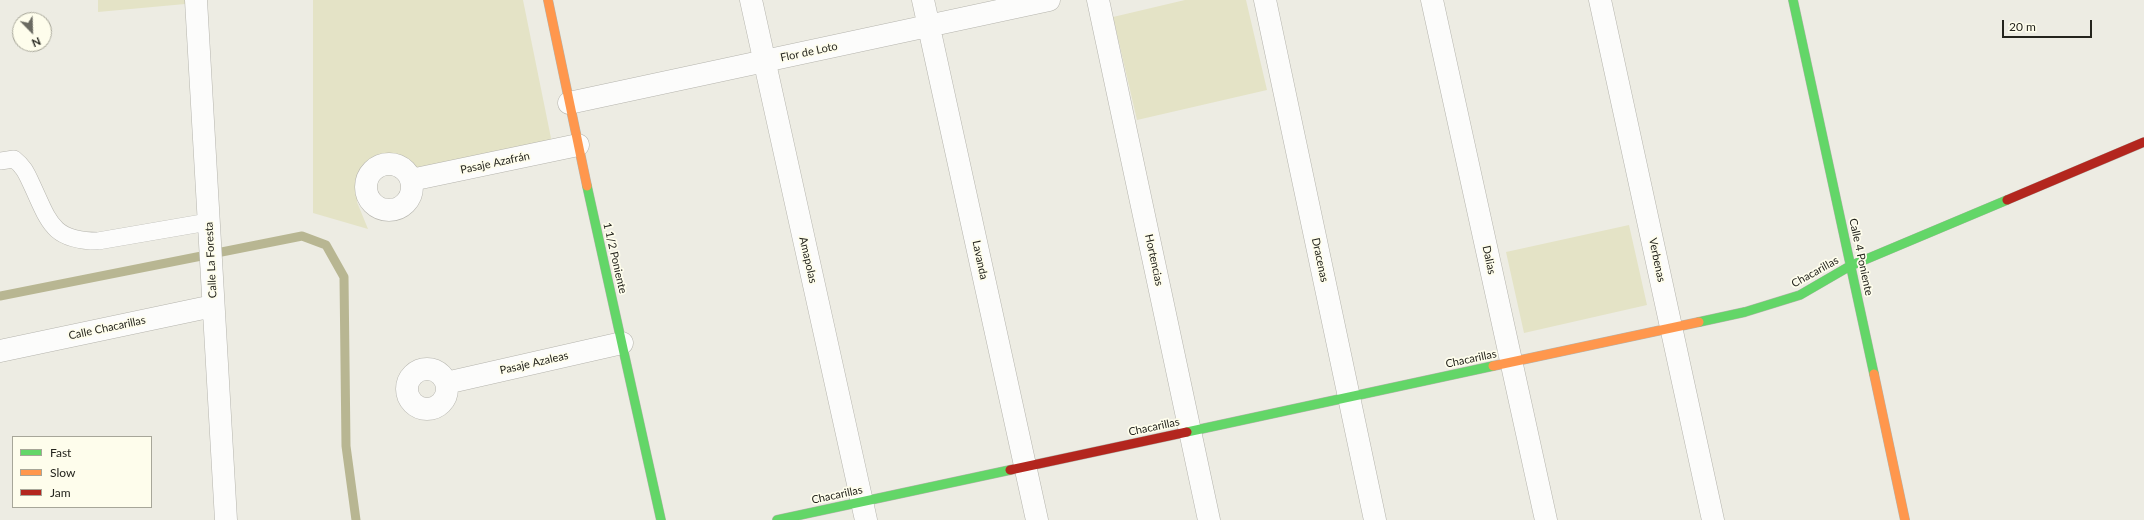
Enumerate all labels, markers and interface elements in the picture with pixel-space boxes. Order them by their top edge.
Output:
north arrow [12,12,52,52]
scale bar [2004,12,2094,38]
text: 20 m [2009,19,2036,34]
text: N [30,35,43,50]
street label: Flor de Loto [779,40,839,64]
street label: Pasaje Azafrán [459,149,531,177]
street label: Calle 4 Poniente [1846,217,1876,297]
street label: 1 1/2 Poniente [600,221,630,295]
street label: Calle La Foresta [202,222,220,298]
street label: Hortencias [1142,233,1166,287]
street label: Amapolas [796,236,820,284]
street label: Dracenas [1309,237,1331,283]
street label: Verbenas [1646,237,1668,283]
street label: Lavanda [969,239,991,281]
street label: Dalias [1480,244,1498,276]
street label: Chacarillas [1789,254,1841,290]
street label: Calle Chacarillas [67,313,147,343]
street label: Chacarillas [1444,347,1498,371]
street label: Pasaje Azaleas [498,349,570,377]
street label: Chacarillas [1127,415,1181,439]
legend [12,436,152,508]
text: Fast [50,445,71,460]
text: Slow [50,465,75,480]
street label: Chacarillas [810,483,864,507]
text: Jam [50,485,71,500]

